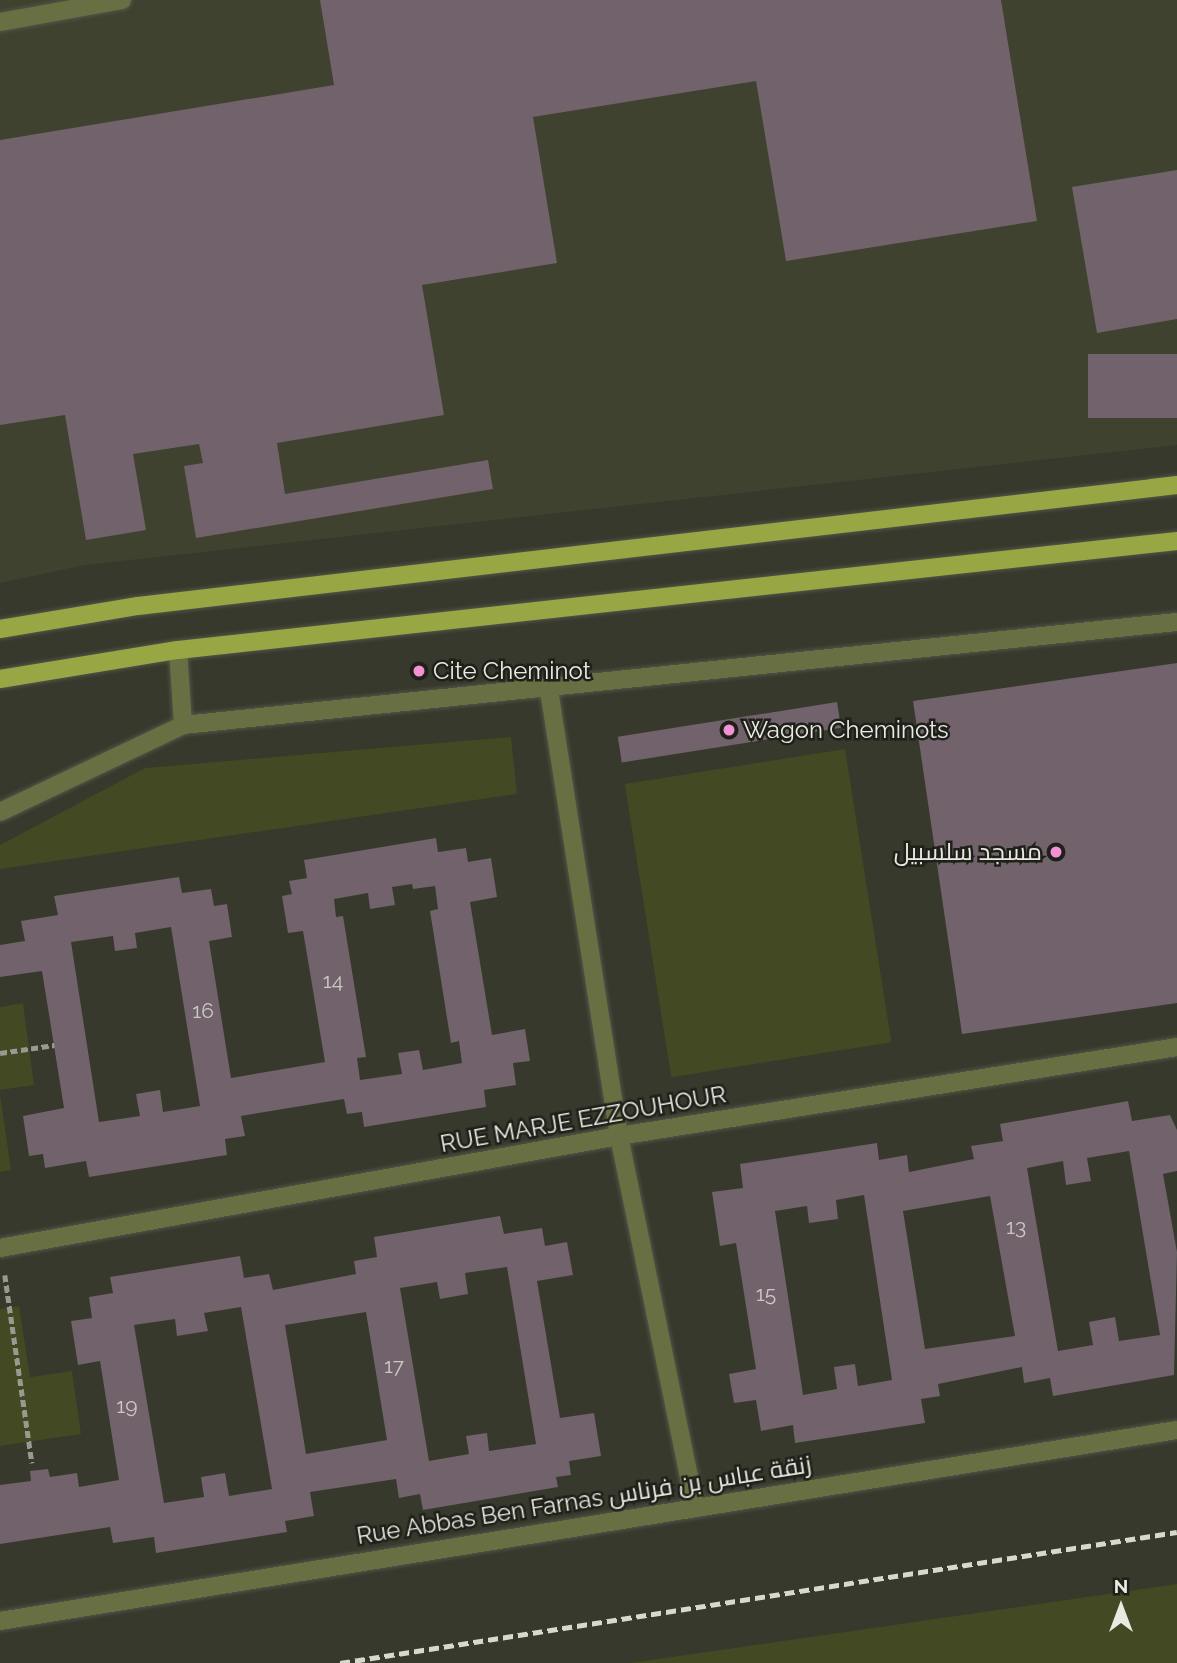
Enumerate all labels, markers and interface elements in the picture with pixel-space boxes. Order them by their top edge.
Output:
place label: Cite Cheminot [433,657,591,685]
marker: Cite Cheminot [411,663,427,679]
place label: Wagon Cheminots [743,716,949,744]
marker: Wagon Cheminots [721,722,737,738]
place label: مسجد سلسبيل [894,838,1042,866]
marker: مسجد سلسبيل [1048,844,1064,860]
house number: 14 [323,968,343,994]
house number: 16 [192,998,214,1024]
street label: RUE MARJE EZZOUHOUR [438,1080,728,1158]
house number: 13 [1006,1214,1026,1240]
house number: 15 [756,1281,776,1307]
house number: 17 [384,1353,404,1379]
house number: 19 [116,1393,138,1419]
street label: Rue Abbas Ben Farnas زنقة عباس بن فرناس [354,1450,814,1550]
north arrow [1086,1572,1156,1642]
text: N [1114,1575,1128,1597]

